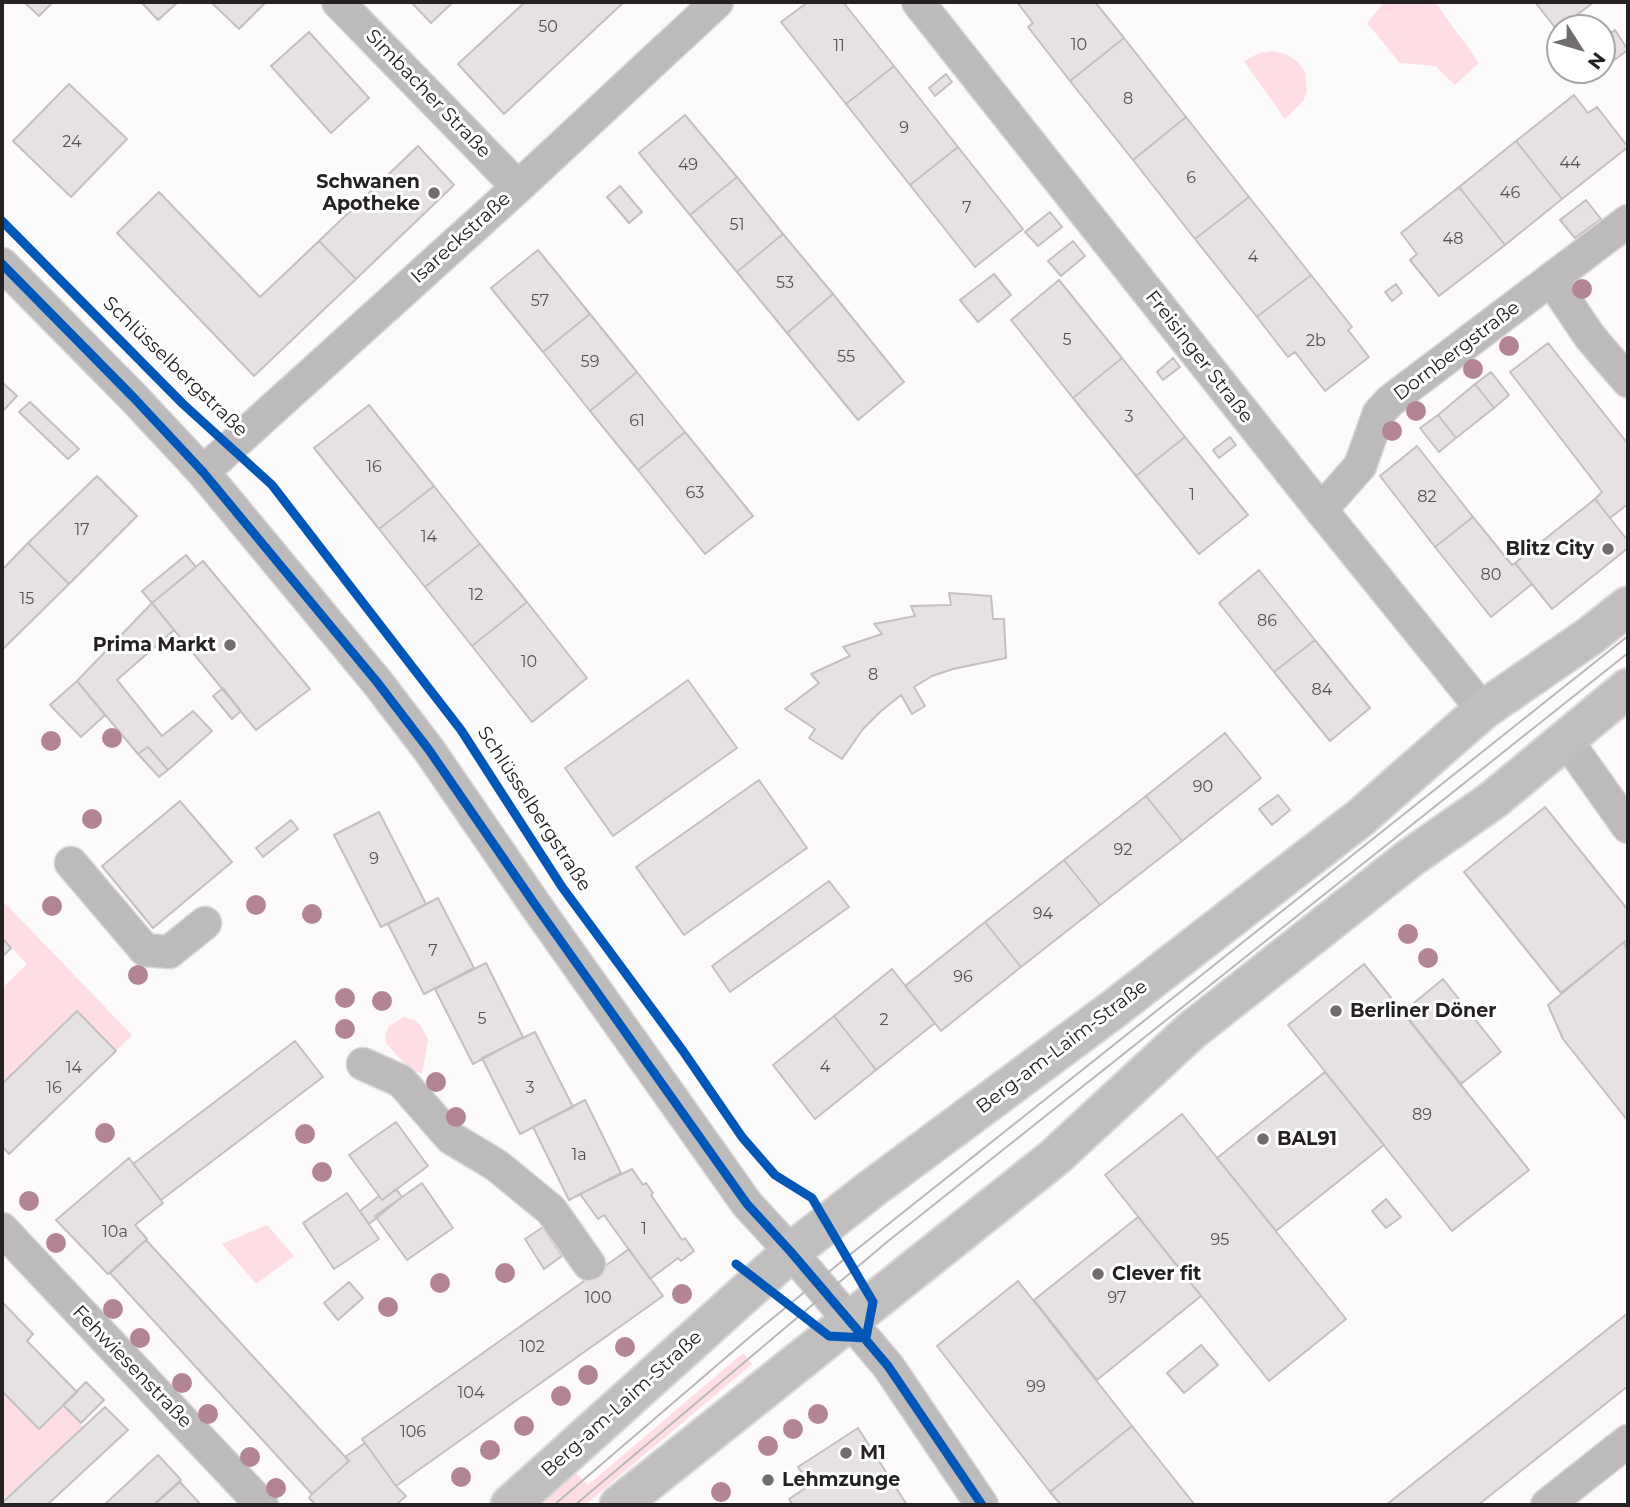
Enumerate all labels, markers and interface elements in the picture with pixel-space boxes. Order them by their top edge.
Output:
north arrow [1546,14,1616,84]
house number: 50 [538,17,558,37]
street label: Simbacher Straße [361,25,495,163]
house number: 10 [1071,35,1087,55]
house number: 11 [833,36,845,56]
text: N [1583,48,1610,74]
house number: 8 [1123,89,1133,109]
house number: 9 [899,118,909,138]
house number: 24 [62,132,82,152]
house number: 44 [1559,153,1581,173]
house number: 49 [678,155,698,175]
house number: 6 [1186,168,1196,188]
place label: Schwanen Apotheke [316,171,420,215]
house number: 46 [1500,183,1520,203]
marker: Schwanen Apotheke [426,185,442,201]
street label: Isareckstraße [407,187,515,289]
house number: 7 [962,198,972,218]
house number: 51 [730,215,744,235]
house number: 48 [1443,229,1463,249]
house number: 4 [1248,247,1258,267]
house number: 53 [776,273,794,293]
street label: Freisinger Straße [1140,286,1258,428]
house number: 57 [531,291,549,311]
street label: Schlüsselbergstraße [98,292,252,442]
street label: Dornbergstraße [1389,296,1525,406]
house number: 5 [1062,330,1072,350]
house number: 2b [1306,331,1326,351]
house number: 55 [837,347,855,367]
house number: 59 [581,352,599,372]
house number: 3 [1124,407,1134,427]
house number: 61 [629,411,645,431]
house number: 16 [366,457,382,477]
house number: 63 [686,483,704,503]
house number: 1 [1189,485,1195,505]
house number: 82 [1417,487,1437,507]
house number: 17 [74,520,90,540]
house number: 14 [421,527,437,547]
place label: Blitz City [1505,538,1594,560]
marker: Blitz City [1600,541,1616,557]
house number: 80 [1481,565,1501,585]
house number: 12 [469,585,483,605]
house number: 15 [20,589,34,609]
house number: 86 [1257,611,1277,631]
place label: Prima Markt [93,634,216,656]
marker: Prima Markt [222,637,238,653]
house number: 10 [521,652,537,672]
house number: 8 [868,665,878,685]
house number: 84 [1312,680,1332,700]
street label: Schlüsselbergstraße [472,722,596,896]
house number: 90 [1193,777,1213,797]
house number: 92 [1114,840,1132,860]
house number: 9 [369,849,379,869]
house number: 94 [1033,904,1053,924]
house number: 7 [428,941,438,961]
house number: 96 [953,967,973,987]
street label: Berg-am-Laim-Straße [972,975,1152,1119]
place label: Berliner Döner [1350,1000,1496,1022]
marker: Berliner Döner [1328,1003,1344,1019]
house number: 5 [477,1009,487,1029]
house number: 2 [879,1010,889,1030]
house number: 4 [820,1057,830,1077]
house number: 14 [66,1058,82,1078]
house number: 16 [46,1078,62,1098]
house number: 3 [525,1078,535,1098]
house number: 89 [1412,1105,1432,1125]
place label: BAL91 [1277,1128,1337,1150]
marker: BAL91 [1255,1131,1271,1147]
house number: 1a [571,1145,587,1165]
house number: 1 [641,1219,647,1239]
house number: 10a [102,1222,128,1242]
house number: 95 [1211,1230,1229,1250]
place label: Clever fit [1112,1263,1201,1285]
marker: Clever fit [1090,1266,1106,1282]
house number: 100 [585,1288,611,1308]
house number: 97 [1107,1288,1127,1308]
street label: Fehwiesenstraße [68,1301,196,1433]
street label: Berg-am-Laim-Straße [537,1326,707,1482]
house number: 102 [519,1337,545,1357]
house number: 99 [1026,1377,1046,1397]
house number: 104 [458,1383,484,1403]
house number: 106 [400,1422,426,1442]
place label: M1 [860,1442,886,1464]
marker: M1 [838,1445,854,1461]
place label: Lehmzunge [782,1469,900,1491]
marker: Lehmzunge [760,1472,776,1488]

